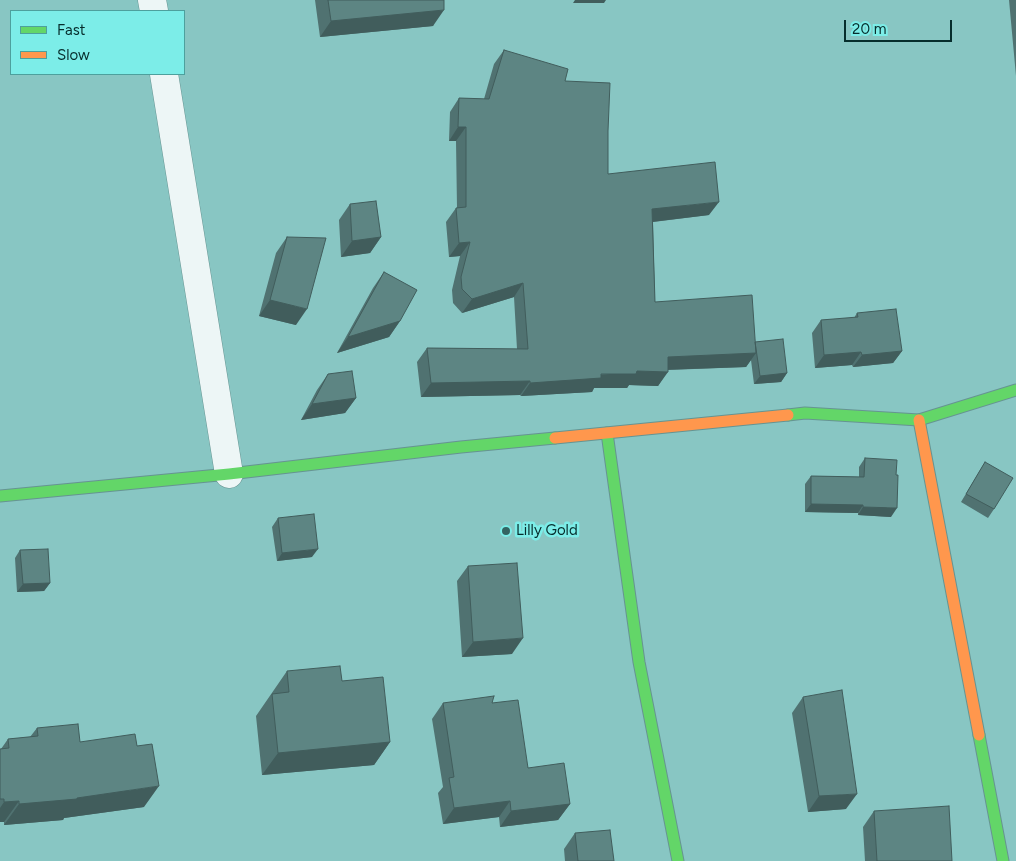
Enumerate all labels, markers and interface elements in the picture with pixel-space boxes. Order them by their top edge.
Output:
legend [10,10,185,75]
scale bar [846,10,954,42]
text: 20 m [852,20,886,38]
text: Fast [57,21,85,39]
text: Slow [57,46,90,64]
place label: Lilly Gold [516,522,578,540]
marker: Lilly Gold [500,525,512,537]

